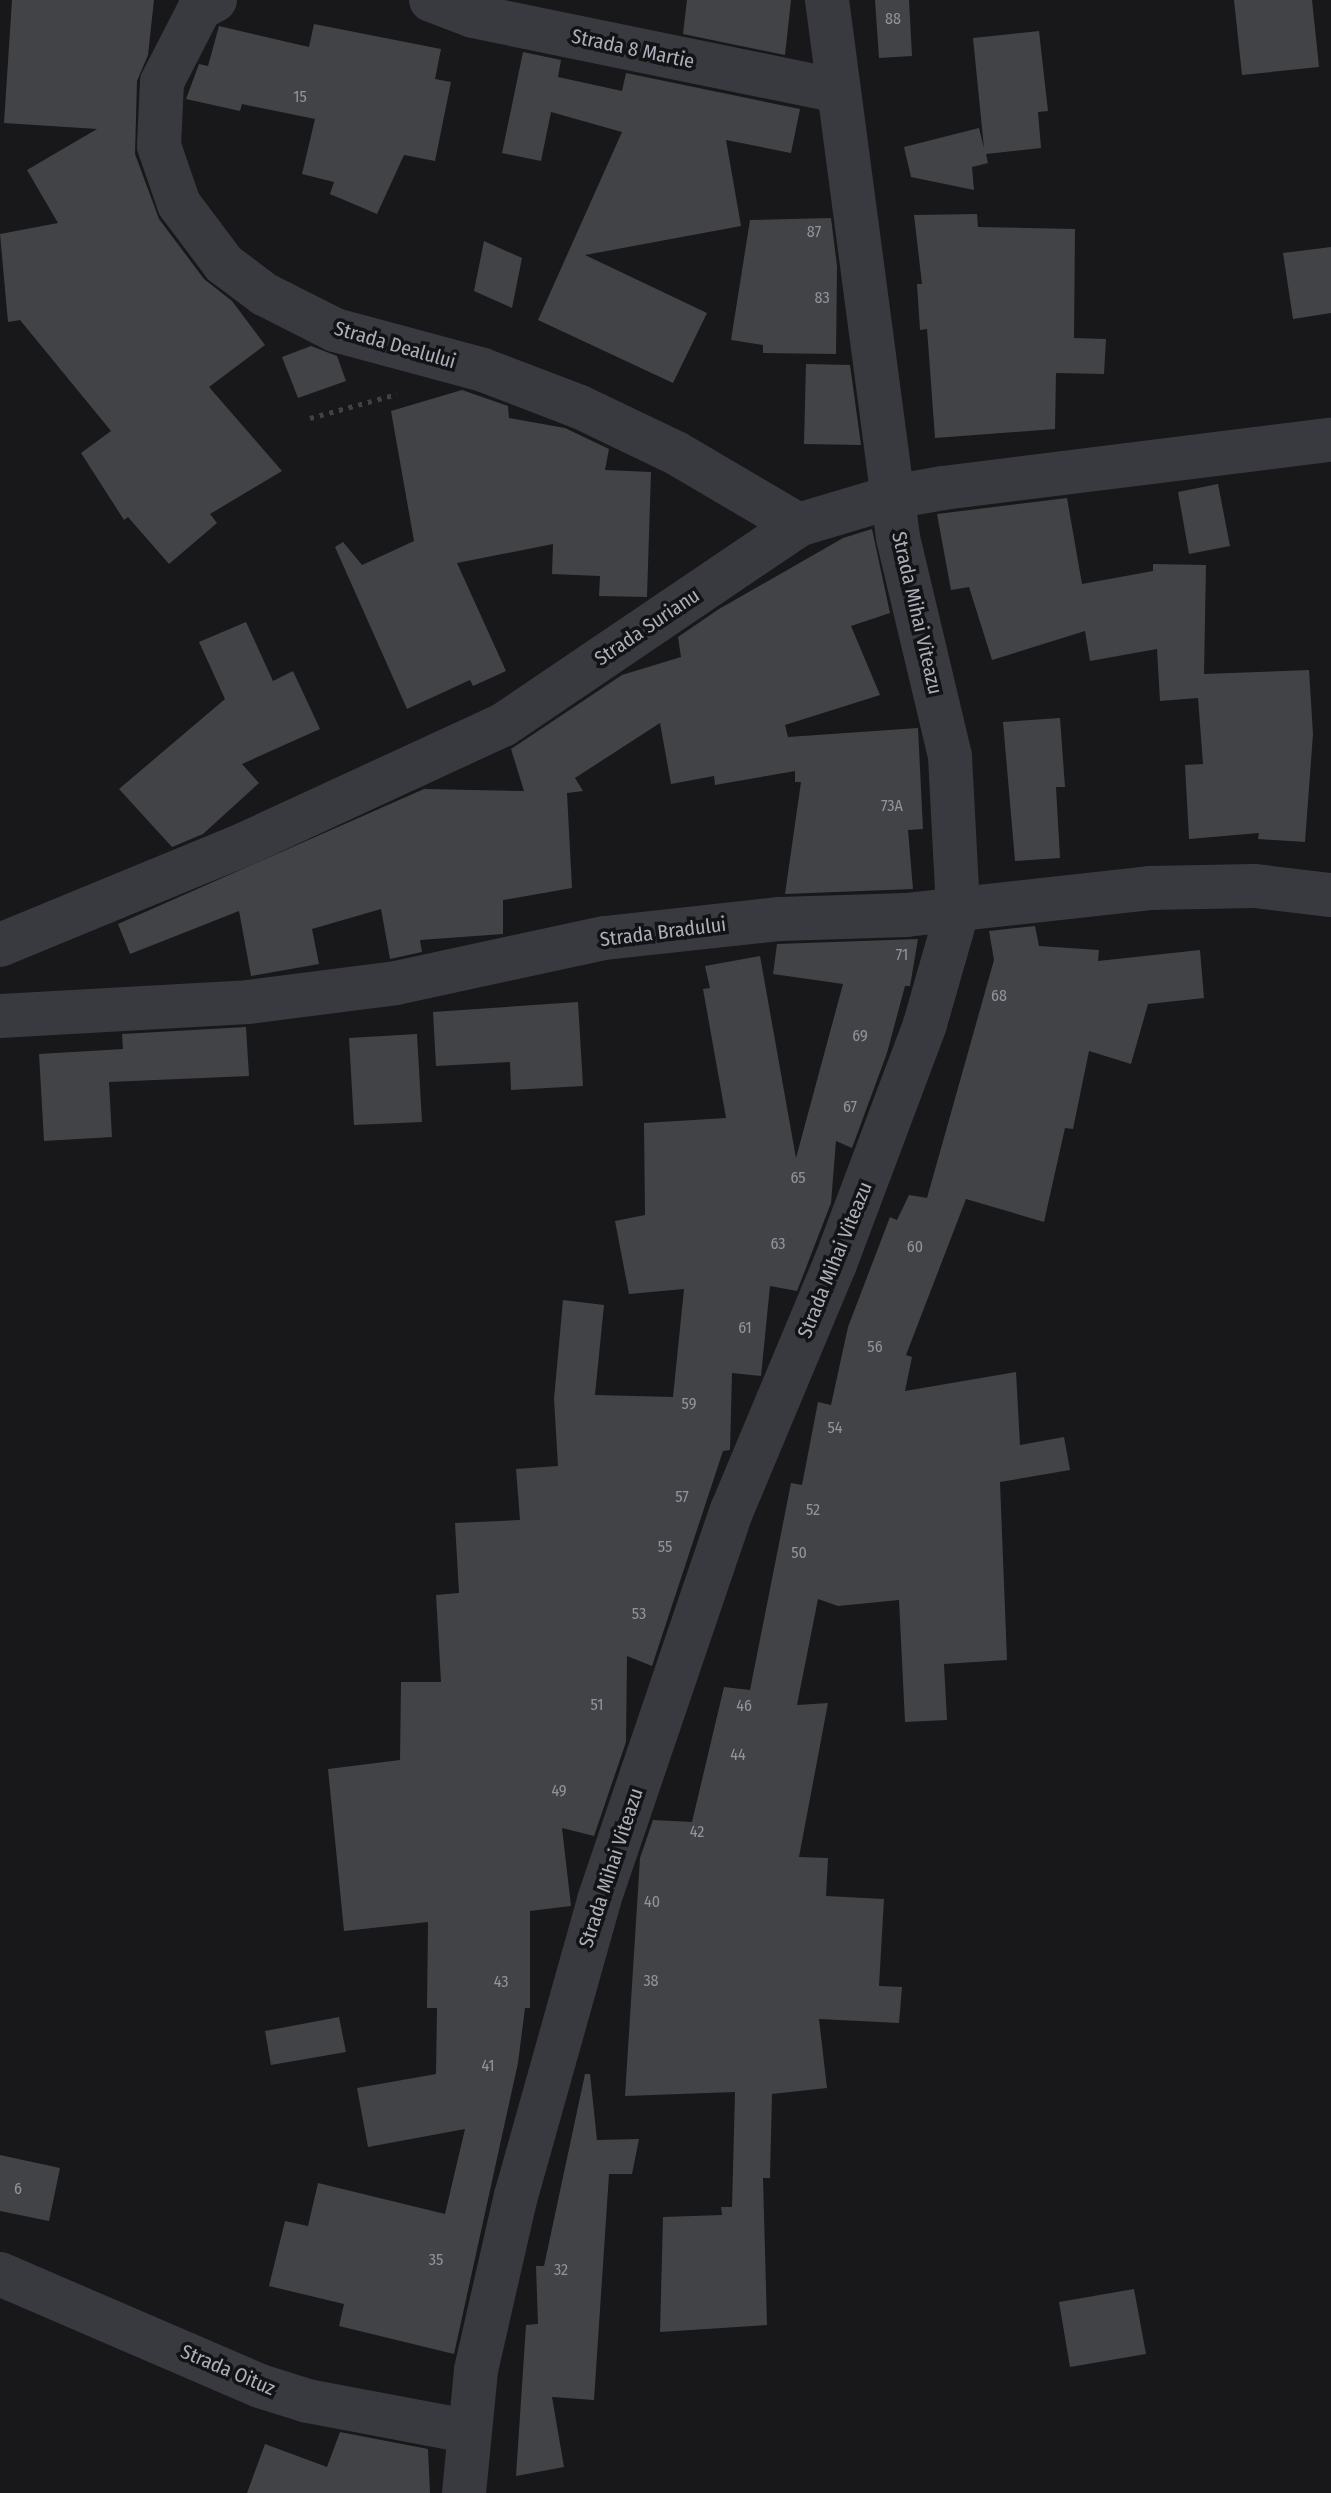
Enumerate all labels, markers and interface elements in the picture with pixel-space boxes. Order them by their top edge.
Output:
house number: 88 [885,9,901,29]
street label: Strada 8 Martie [569,24,697,74]
house number: 15 [293,87,307,107]
house number: 87 [807,222,821,242]
house number: 83 [814,288,830,308]
street label: Strada Dealului [331,316,459,374]
street label: Strada Mihai Viteazu [887,529,947,697]
street label: Strada Surianu [590,583,704,671]
house number: 73A [881,796,903,816]
street label: Strada Bradului [599,912,727,952]
house number: 71 [896,945,908,965]
house number: 68 [991,986,1007,1006]
house number: 69 [852,1026,868,1046]
house number: 67 [843,1097,857,1117]
house number: 65 [790,1168,806,1188]
street label: Strada Mihai Viteazu [793,1178,877,1342]
house number: 63 [770,1234,786,1254]
house number: 60 [907,1237,923,1257]
house number: 61 [738,1318,752,1338]
house number: 56 [867,1337,883,1357]
house number: 59 [682,1394,696,1414]
house number: 54 [827,1418,843,1438]
house number: 57 [675,1487,689,1507]
house number: 52 [806,1500,820,1520]
house number: 55 [658,1537,672,1557]
house number: 50 [791,1543,807,1563]
house number: 53 [632,1604,646,1624]
house number: 51 [591,1695,603,1715]
house number: 46 [736,1696,752,1716]
house number: 44 [730,1745,746,1765]
house number: 49 [551,1781,567,1801]
street label: Strada Mihai Viteazu [574,1785,648,1951]
house number: 42 [690,1822,704,1842]
house number: 40 [644,1892,660,1912]
house number: 38 [643,1971,659,1991]
house number: 43 [494,1972,508,1992]
house number: 41 [481,2056,495,2076]
house number: 6 [14,2179,22,2199]
house number: 35 [429,2250,443,2270]
house number: 32 [554,2260,568,2280]
street label: Strada Oituz [177,2339,279,2401]

